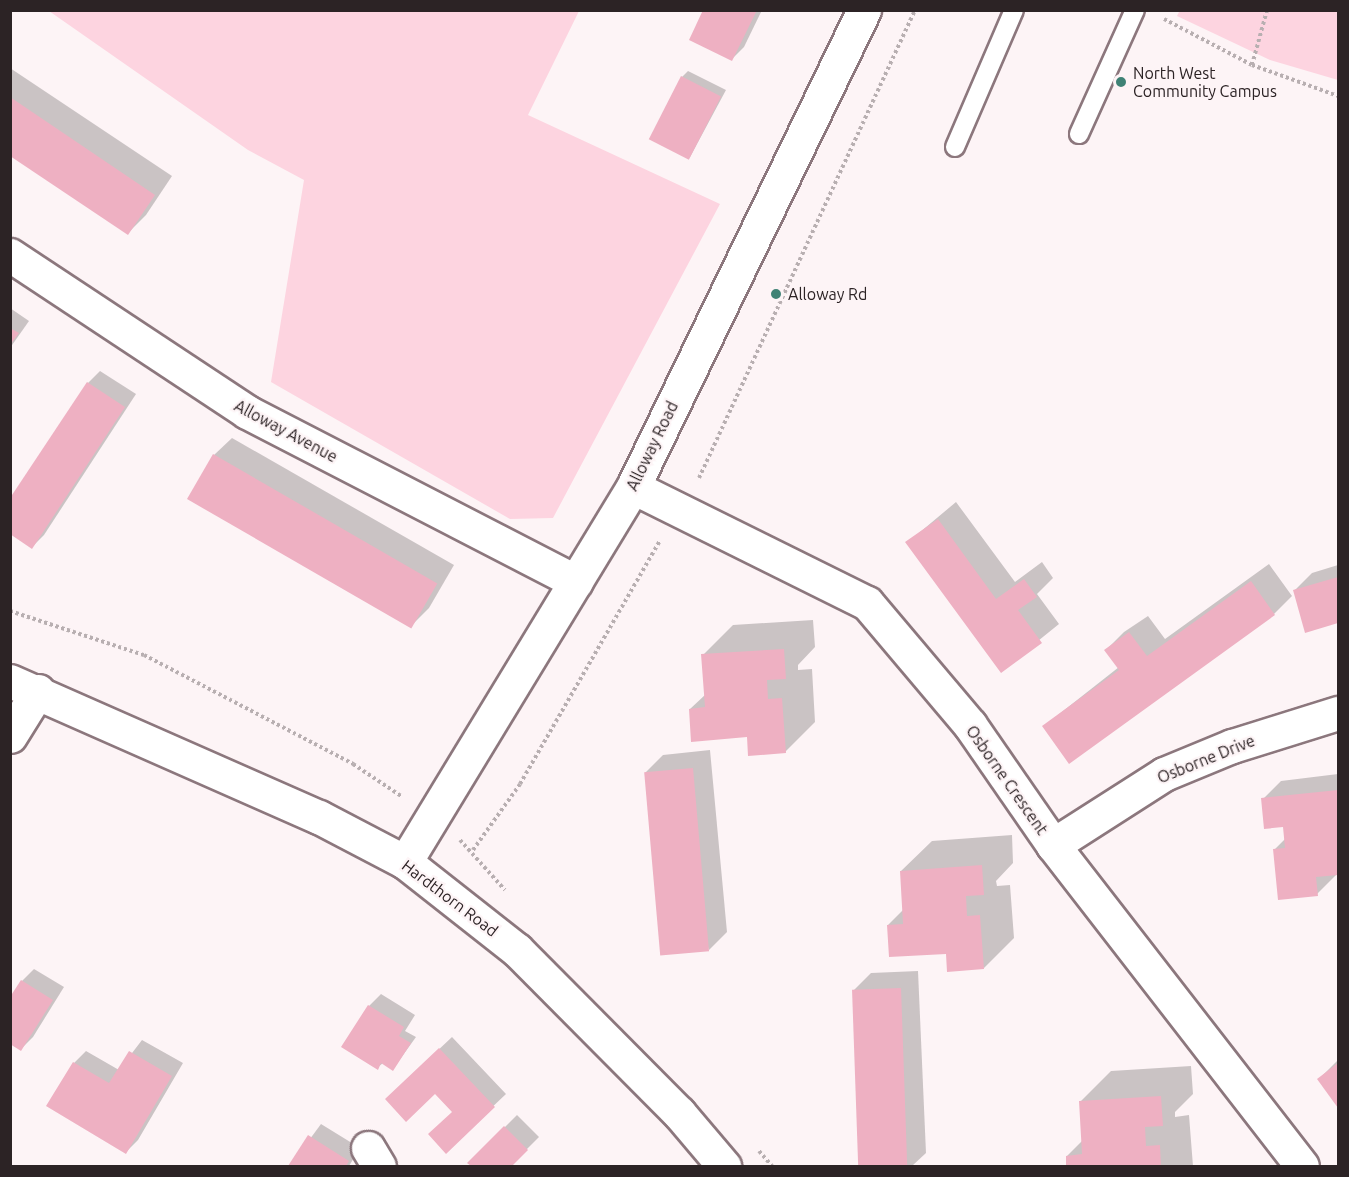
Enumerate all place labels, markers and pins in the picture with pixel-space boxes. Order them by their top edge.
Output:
place label: North West Community Campus [1133,63,1277,101]
marker: North West Community Campus [1114,75,1128,89]
place label: Alloway Rd [788,284,867,304]
marker: Alloway Rd [769,287,783,301]

